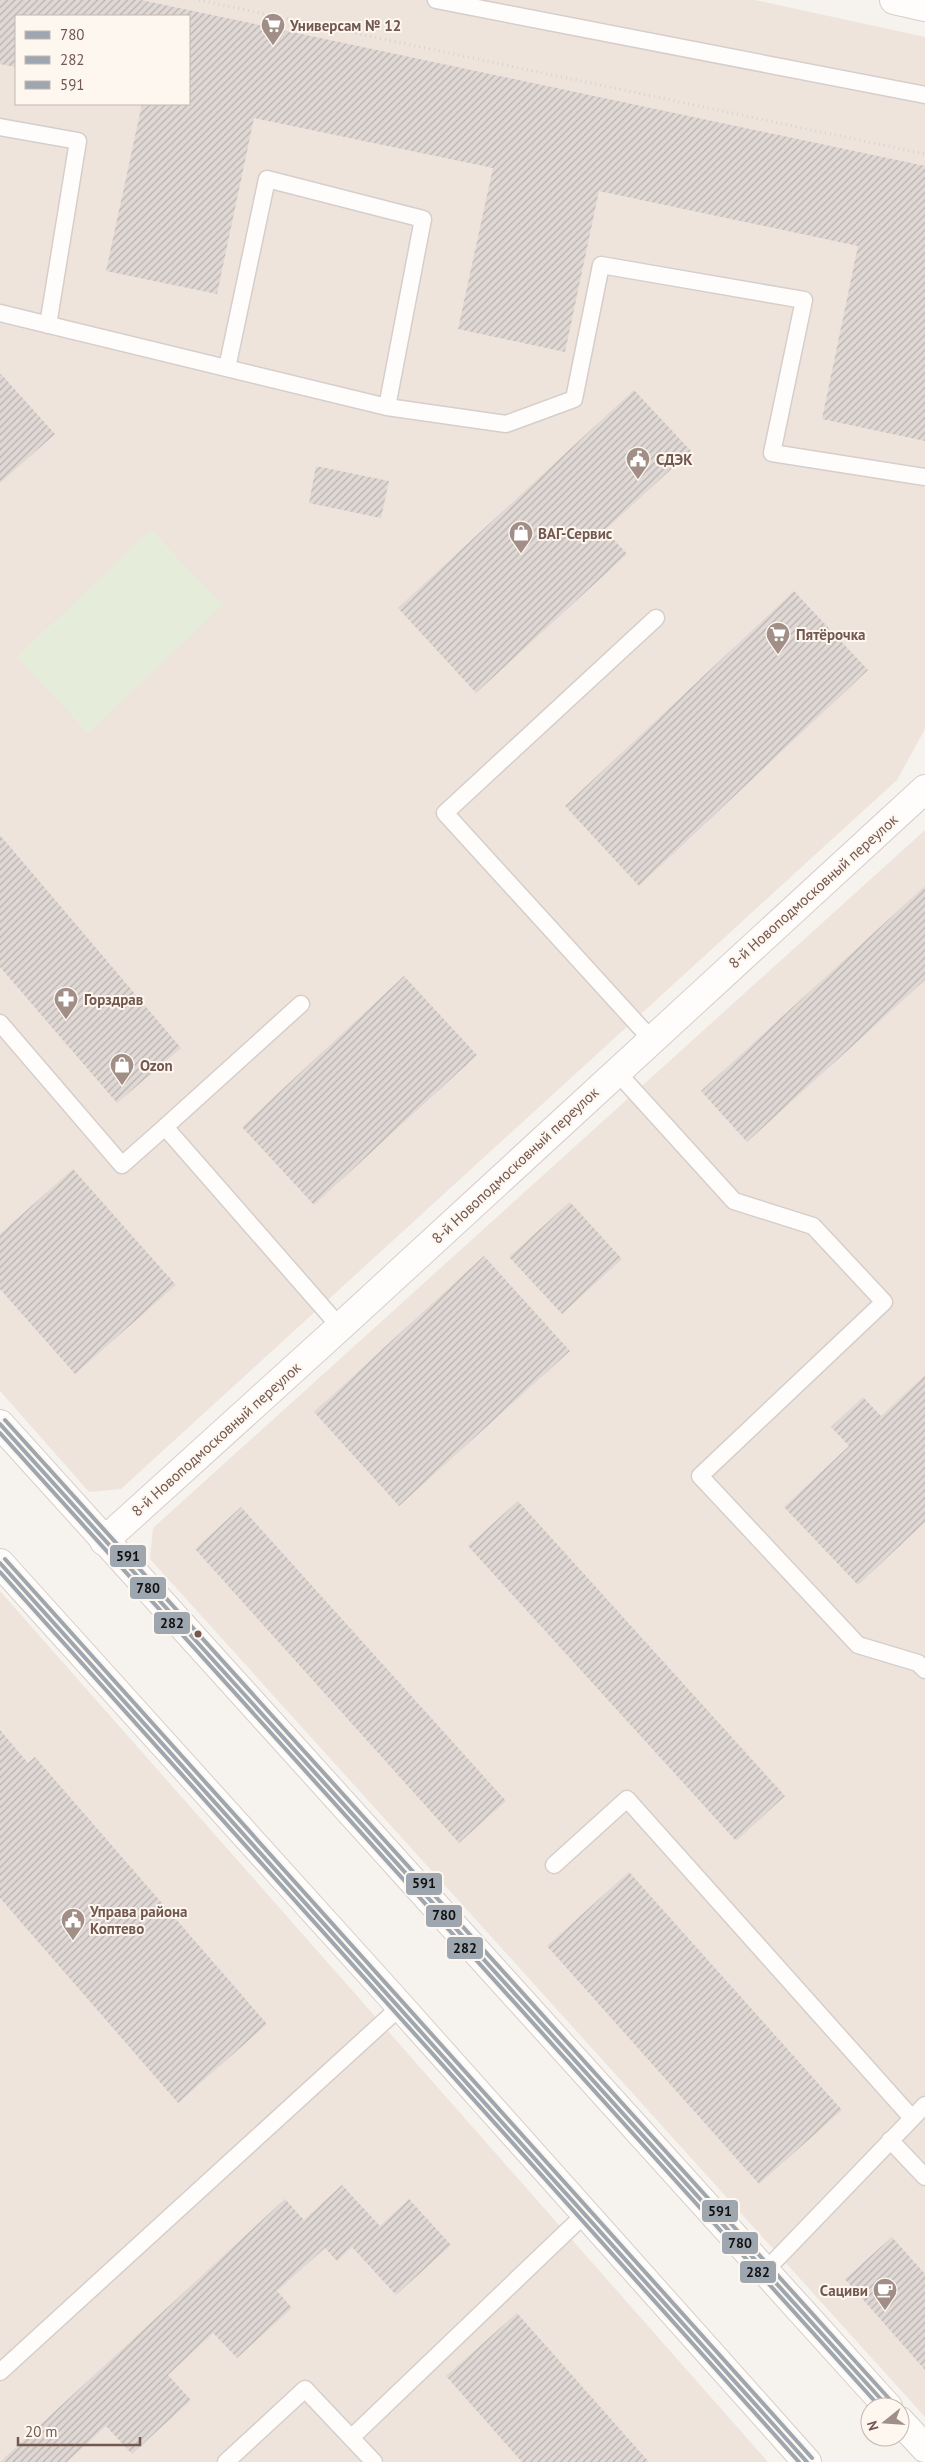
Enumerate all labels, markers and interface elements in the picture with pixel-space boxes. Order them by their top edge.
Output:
supermarket icon: Универсам № 12 [260,12,286,46]
legend [15,15,190,105]
place label: Универсам № 12 [289,16,401,35]
text: 780 [60,25,85,44]
text: 282 [60,50,85,69]
text: 591 [60,75,85,94]
public building icon: СДЭК [625,446,651,480]
place label: СДЭК [656,450,693,469]
shop icon: ВАГ-Сервис [508,520,534,554]
place label: ВАГ-Сервис [538,524,613,543]
supermarket icon: Пятёрочка [765,621,791,655]
place label: Пятёрочка [796,625,865,644]
street label: 8-й Новоподмосковный переулок [724,809,902,972]
pharmacy icon: Горздрав [53,986,79,1020]
place label: Горздрав [84,990,144,1009]
shop icon: Ozon [109,1052,135,1086]
place label: Ozon [140,1056,173,1075]
street label: 8-й Новоподмосковный переулок [428,1082,603,1247]
street label: 8-й Новоподмосковный переулок [127,1357,305,1520]
line badge: 591 [109,1544,147,1568]
text: 591 [116,1547,140,1565]
line badge: 780 [129,1576,167,1600]
text: 780 [136,1579,160,1597]
line badge: 282 [153,1611,191,1635]
text: 282 [160,1614,184,1632]
unlabelled marker [193,1629,203,1639]
line badge: 591 [405,1872,443,1896]
text: 591 [412,1874,436,1892]
place label: Управа района Коптево [89,1902,187,1938]
line badge: 780 [425,1904,463,1928]
text: 780 [432,1906,456,1924]
public building icon: Управа района Коптево [60,1907,86,1941]
line badge: 282 [446,1936,484,1960]
text: 282 [453,1939,477,1957]
line badge: 591 [701,2199,739,2223]
text: 591 [708,2202,732,2220]
line badge: 780 [721,2231,759,2255]
text: 780 [728,2234,752,2252]
line badge: 282 [739,2260,777,2284]
text: 282 [746,2263,770,2281]
cafe icon: Сациви [872,2277,898,2311]
place label: Сациви [820,2281,868,2300]
north arrow [860,2397,910,2447]
scale bar [18,2414,140,2446]
text: N [863,2419,883,2433]
text: 20 m [25,2422,58,2441]

